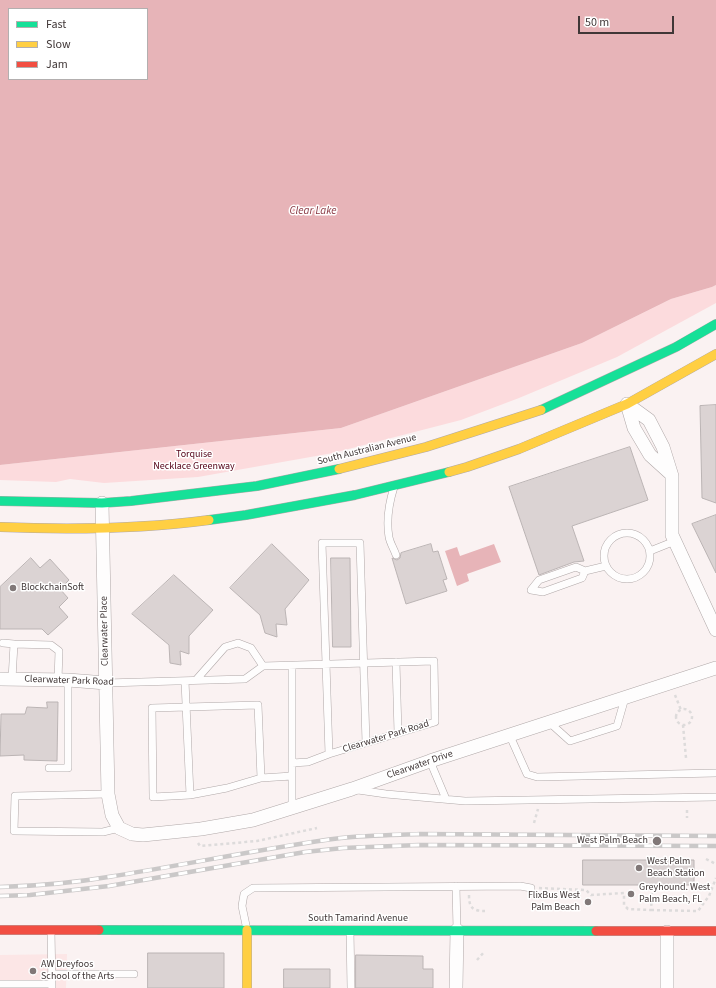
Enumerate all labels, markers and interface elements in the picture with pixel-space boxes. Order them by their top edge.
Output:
legend [8,8,148,80]
scale bar [580,8,676,34]
text: 50 m [585,14,609,31]
text: Fast [46,16,66,33]
text: Slow [46,36,71,53]
text: Jam [46,56,68,73]
water label: Clear Lake [289,205,337,219]
street label: South Australian Avenue [316,432,418,468]
park label: Torquise Necklace Greenway [153,449,235,472]
place label: BlockchainSoft [21,582,84,594]
marker: BlockchainSoft [8,583,18,593]
street label: Clearwater Place [98,596,112,666]
street label: Clearwater Park Road [24,673,114,689]
street label: Clearwater Park Road [341,718,431,756]
street label: Clearwater Drive [385,748,455,782]
place label: West Palm Beach [577,835,648,847]
marker: West Palm Beach [651,835,663,847]
place label: West Palm Beach Station [647,856,705,880]
marker: West Palm Beach Station [634,863,644,873]
place label: Greyhound. West Palm Beach, FL [639,882,710,906]
marker: Greyhound. West Palm Beach, FL [626,889,636,899]
place label: FlixBus West Palm Beach [528,890,580,914]
marker: FlixBus West Palm Beach [583,897,593,907]
street label: South Tamarind Avenue [308,913,408,925]
place label: AW Dreyfoos School of the Arts [41,959,114,982]
marker: AW Dreyfoos School of the Arts [28,966,38,976]

